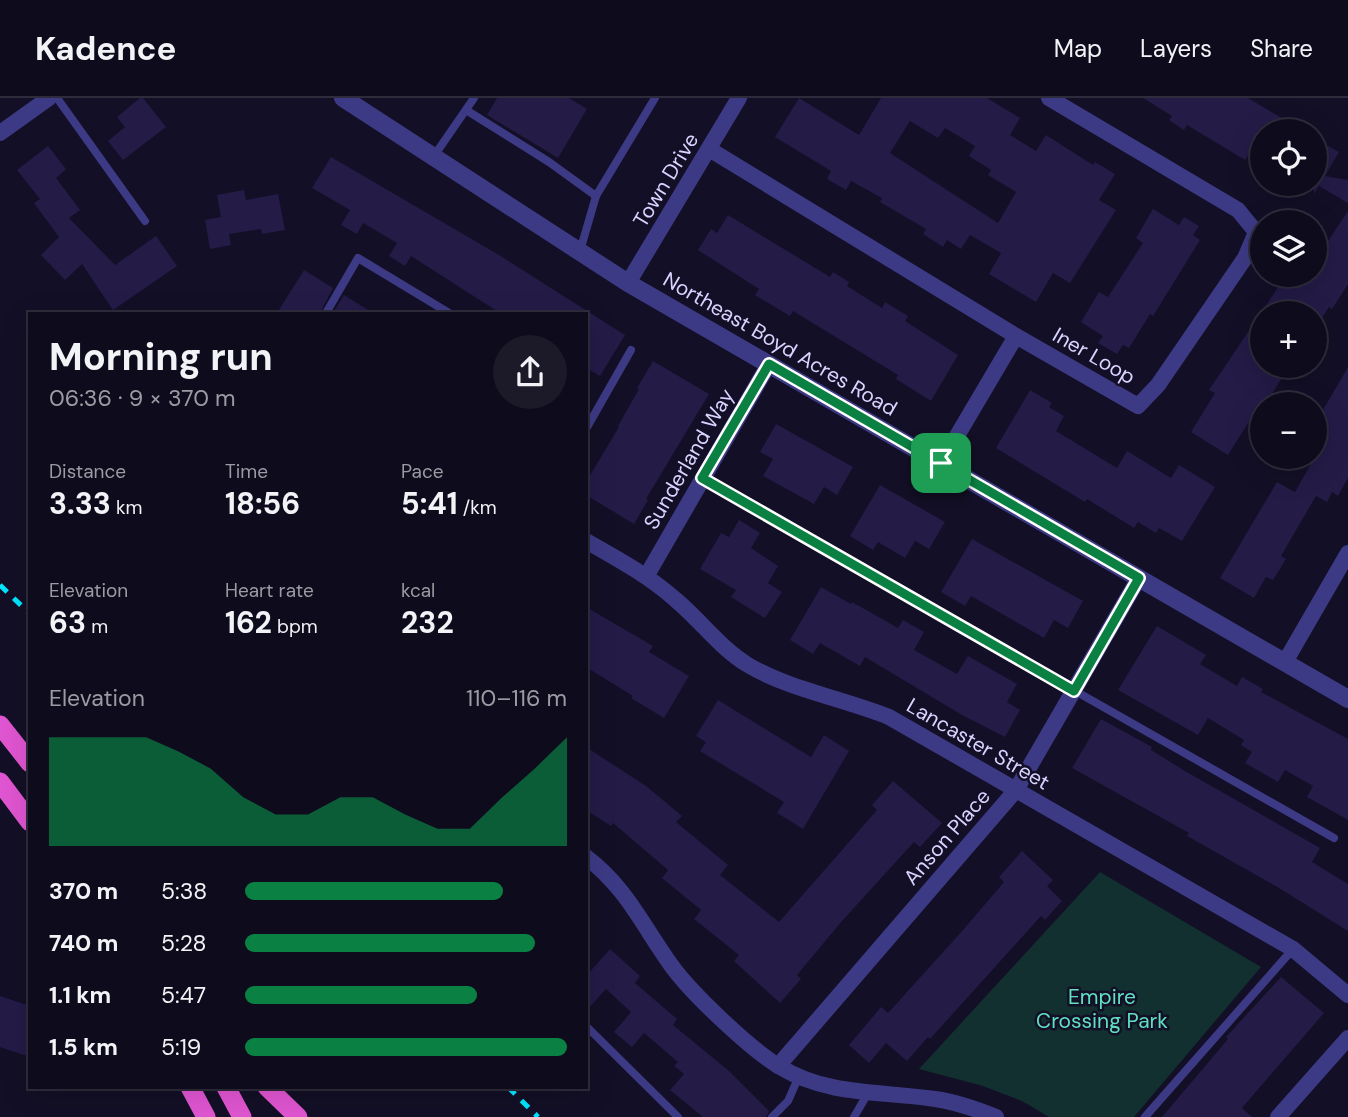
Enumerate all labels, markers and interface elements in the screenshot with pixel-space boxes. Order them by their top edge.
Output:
text: Kadence [35,27,176,70]
text: Map [1054,33,1102,64]
text: Layers [1140,33,1212,64]
text: Share [1250,33,1313,64]
map controls [1250,119,1327,469]
button: locate [1250,119,1327,196]
street label: Town Drive [627,128,705,232]
button: layers [1250,210,1327,287]
street label: Northeast Boyd Acres Road [658,265,902,423]
button: + [1250,301,1327,378]
street label: Iner Loop [1048,321,1140,391]
text: Morning run [49,332,273,382]
button: share [493,335,567,409]
text: 06:36 · 9 × 370 m [49,383,235,413]
street label: Sunderland Way [637,383,741,534]
button: − [1250,392,1327,469]
pin [911,433,971,493]
icon: arrive [922,444,960,482]
text: Distance [49,459,126,484]
text: Time [225,459,268,484]
text: Pace [401,459,444,484]
text: 3.33 [49,484,111,523]
text: 18:56 [225,484,300,523]
text: 5:41 [401,484,458,523]
text: km [111,495,142,520]
text: /km [458,495,497,520]
text: Elevation [49,578,128,603]
text: Heart rate [225,578,314,603]
text: kcal [401,578,435,603]
text: 63 [49,603,86,642]
text: 162 [225,603,272,642]
text: 232 [401,603,454,642]
text: m [86,614,108,639]
text: bpm [272,614,318,639]
text: Elevation [49,683,145,713]
text: 110–116 m [466,683,567,713]
street label: Lancaster Street [901,692,1055,796]
street label: Anson Place [897,783,997,891]
text: 370 m [49,876,118,906]
text: 5:38 [161,876,207,906]
text: 740 m [49,928,118,958]
text: 5:28 [161,928,207,958]
text: 1.1 km [49,980,111,1010]
text: 5:47 [161,980,206,1010]
park label: Empire Crossing Park [1036,983,1168,1035]
text: 1.5 km [49,1032,118,1062]
text: 5:19 [161,1032,201,1062]

